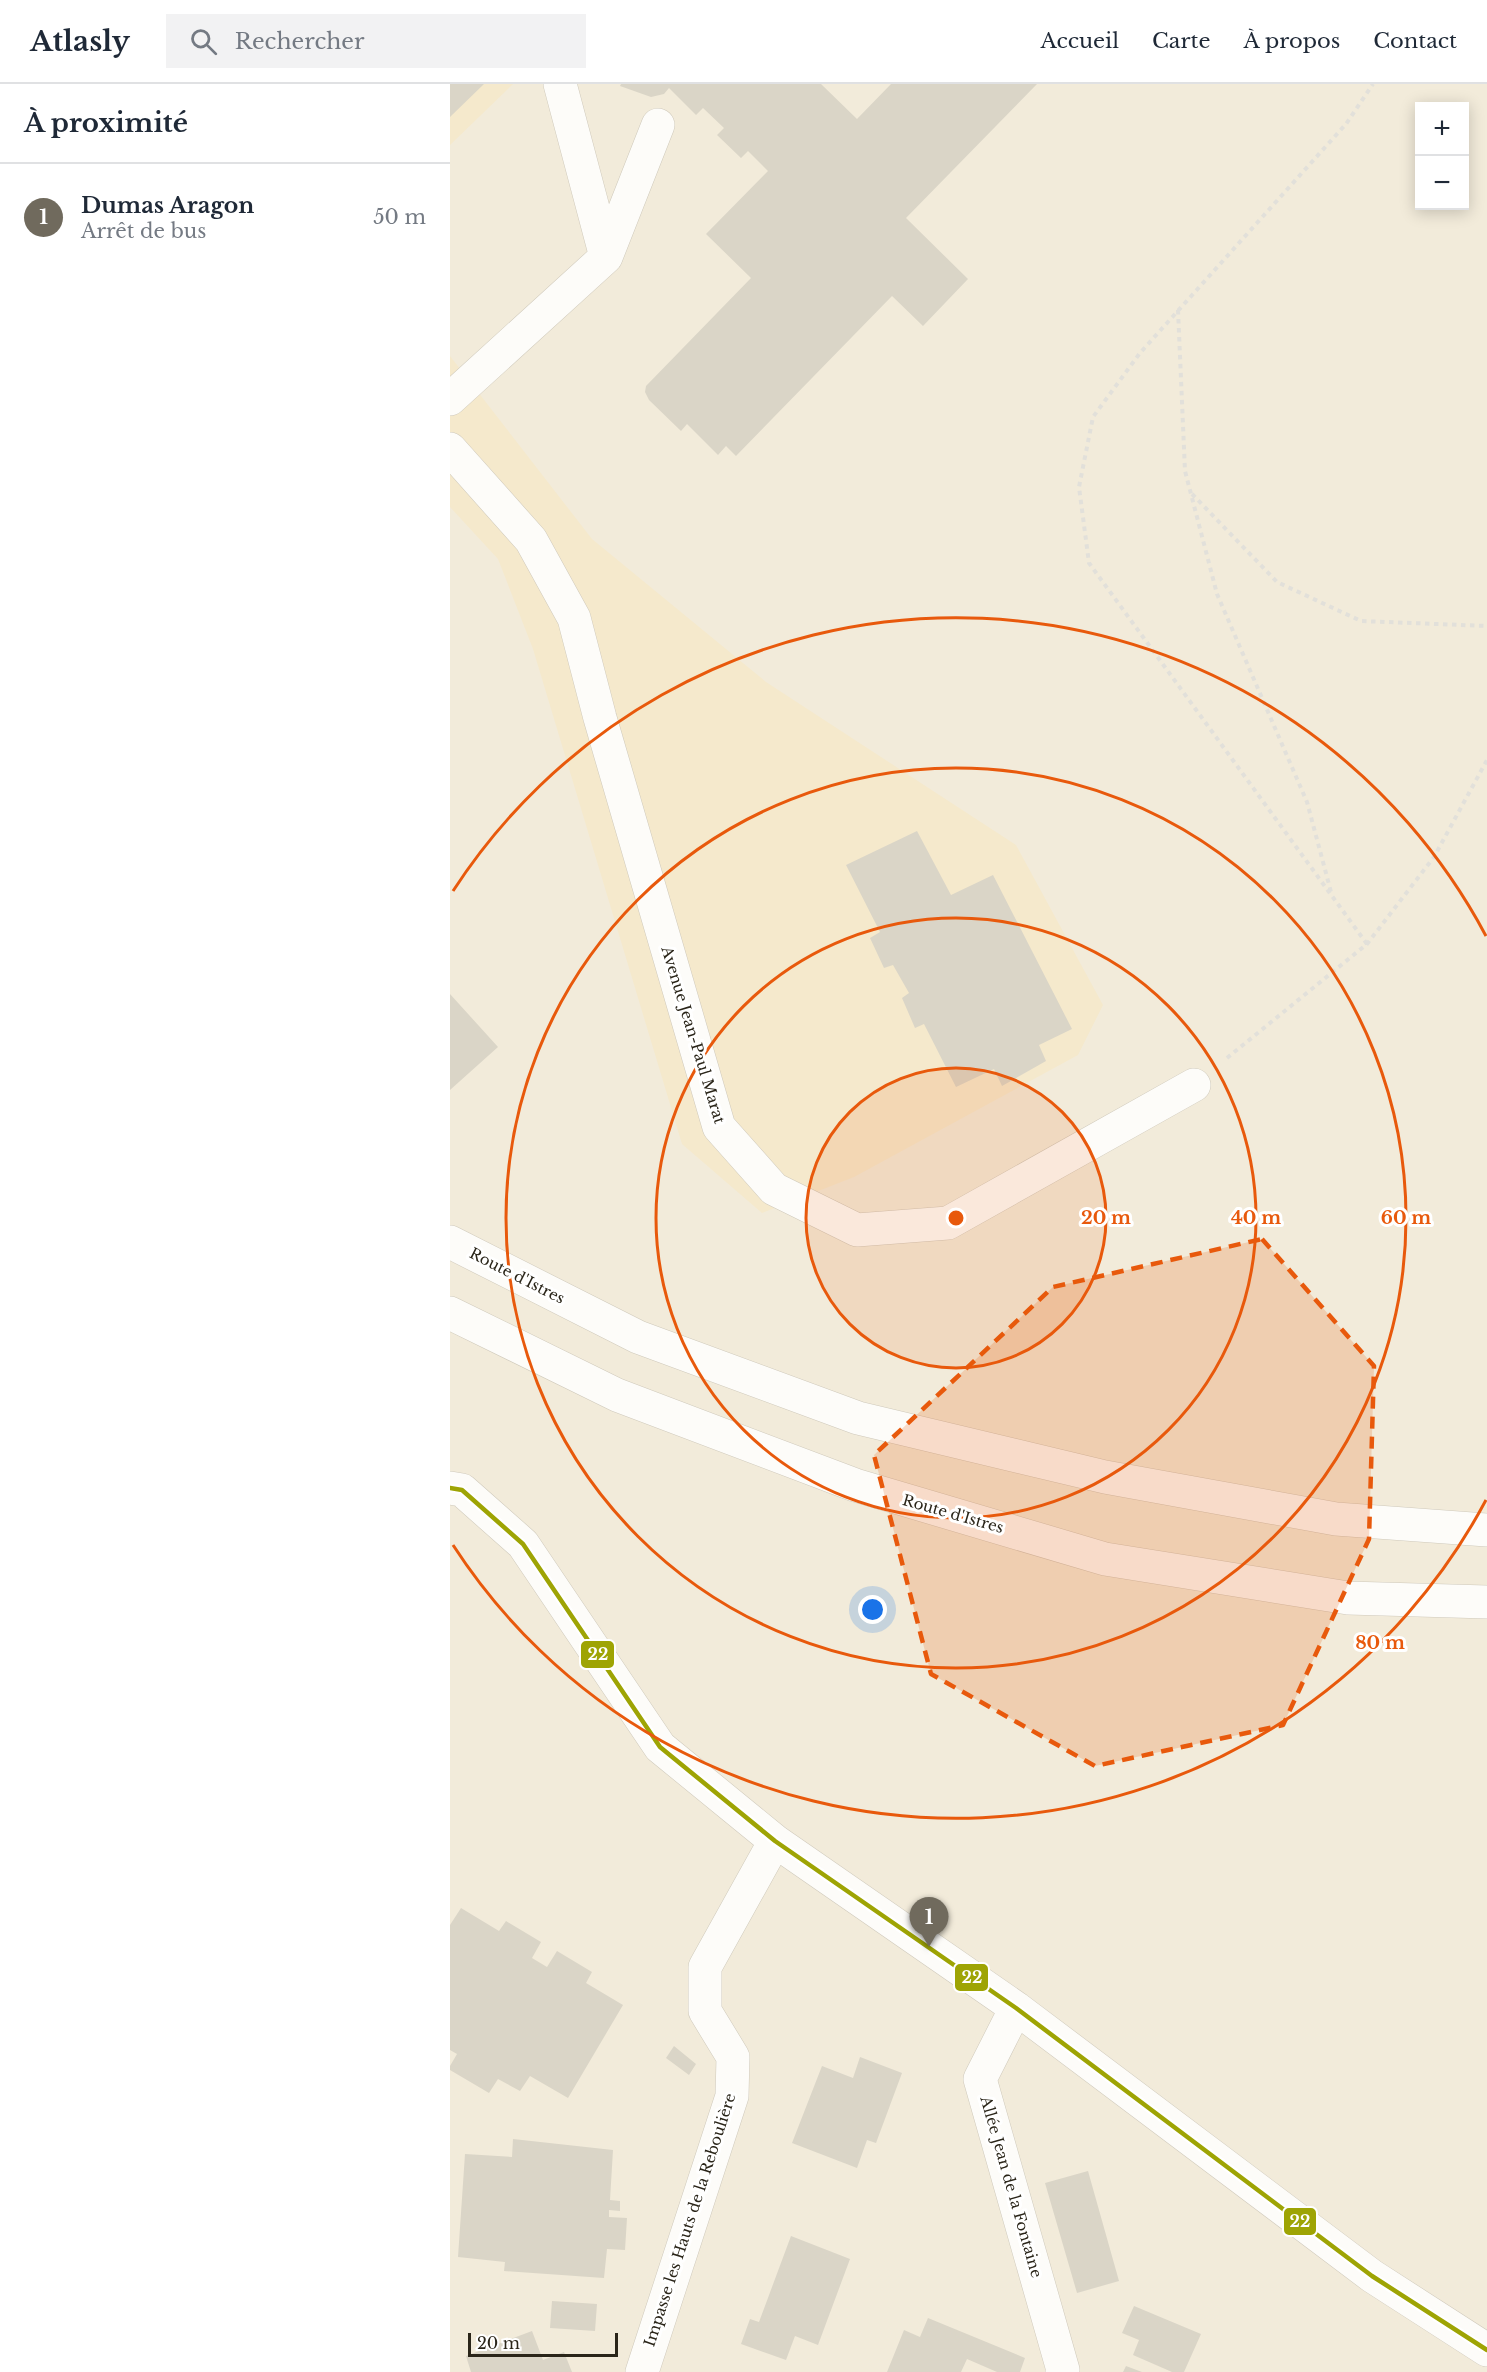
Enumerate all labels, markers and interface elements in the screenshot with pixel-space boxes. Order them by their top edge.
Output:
search box [166,14,586,68]
text: Atlasly [30,24,130,59]
icon: search [187,25,220,58]
text: Rechercher [235,28,364,55]
text: Accueil [1041,28,1119,54]
text: Carte [1152,28,1211,54]
text: À propos [1244,28,1340,54]
text: Contact [1373,28,1457,54]
map controls [1415,102,1469,210]
button: + [1415,102,1469,156]
text: À proximité [24,107,188,139]
button: − [1415,156,1469,210]
text: Dumas Aragon [81,192,254,219]
text: 1 [39,205,48,229]
text: 50 m [373,205,426,229]
text: Arrêt de bus [81,219,206,243]
street label: Avenue Jean-Paul Marat [657,943,730,1126]
text: 20 m [1081,1207,1131,1229]
text: 40 m [1231,1207,1281,1229]
text: 60 m [1381,1207,1431,1229]
centre of rings [946,1208,966,1228]
street label: Route d'Istres [466,1243,568,1308]
street label: Route d'Istres [900,1490,1006,1537]
your location [858,1595,887,1624]
text: 80 m [1355,1632,1405,1654]
line badge: 22 [580,1640,615,1669]
text: 22 [588,1644,608,1664]
pin: 1 [910,1898,948,1947]
line badge: 22 [954,1963,989,1992]
text: 22 [962,1967,982,1987]
street label: Impasse les Hauts de la Reboulière [639,2091,740,2349]
street label: Allée Jean de la Fontaine [976,2093,1047,2280]
line badge: 22 [1283,2207,1317,2236]
text: 22 [1290,2211,1310,2231]
scale bar [468,2330,618,2358]
text: 20 m [477,2333,520,2353]

